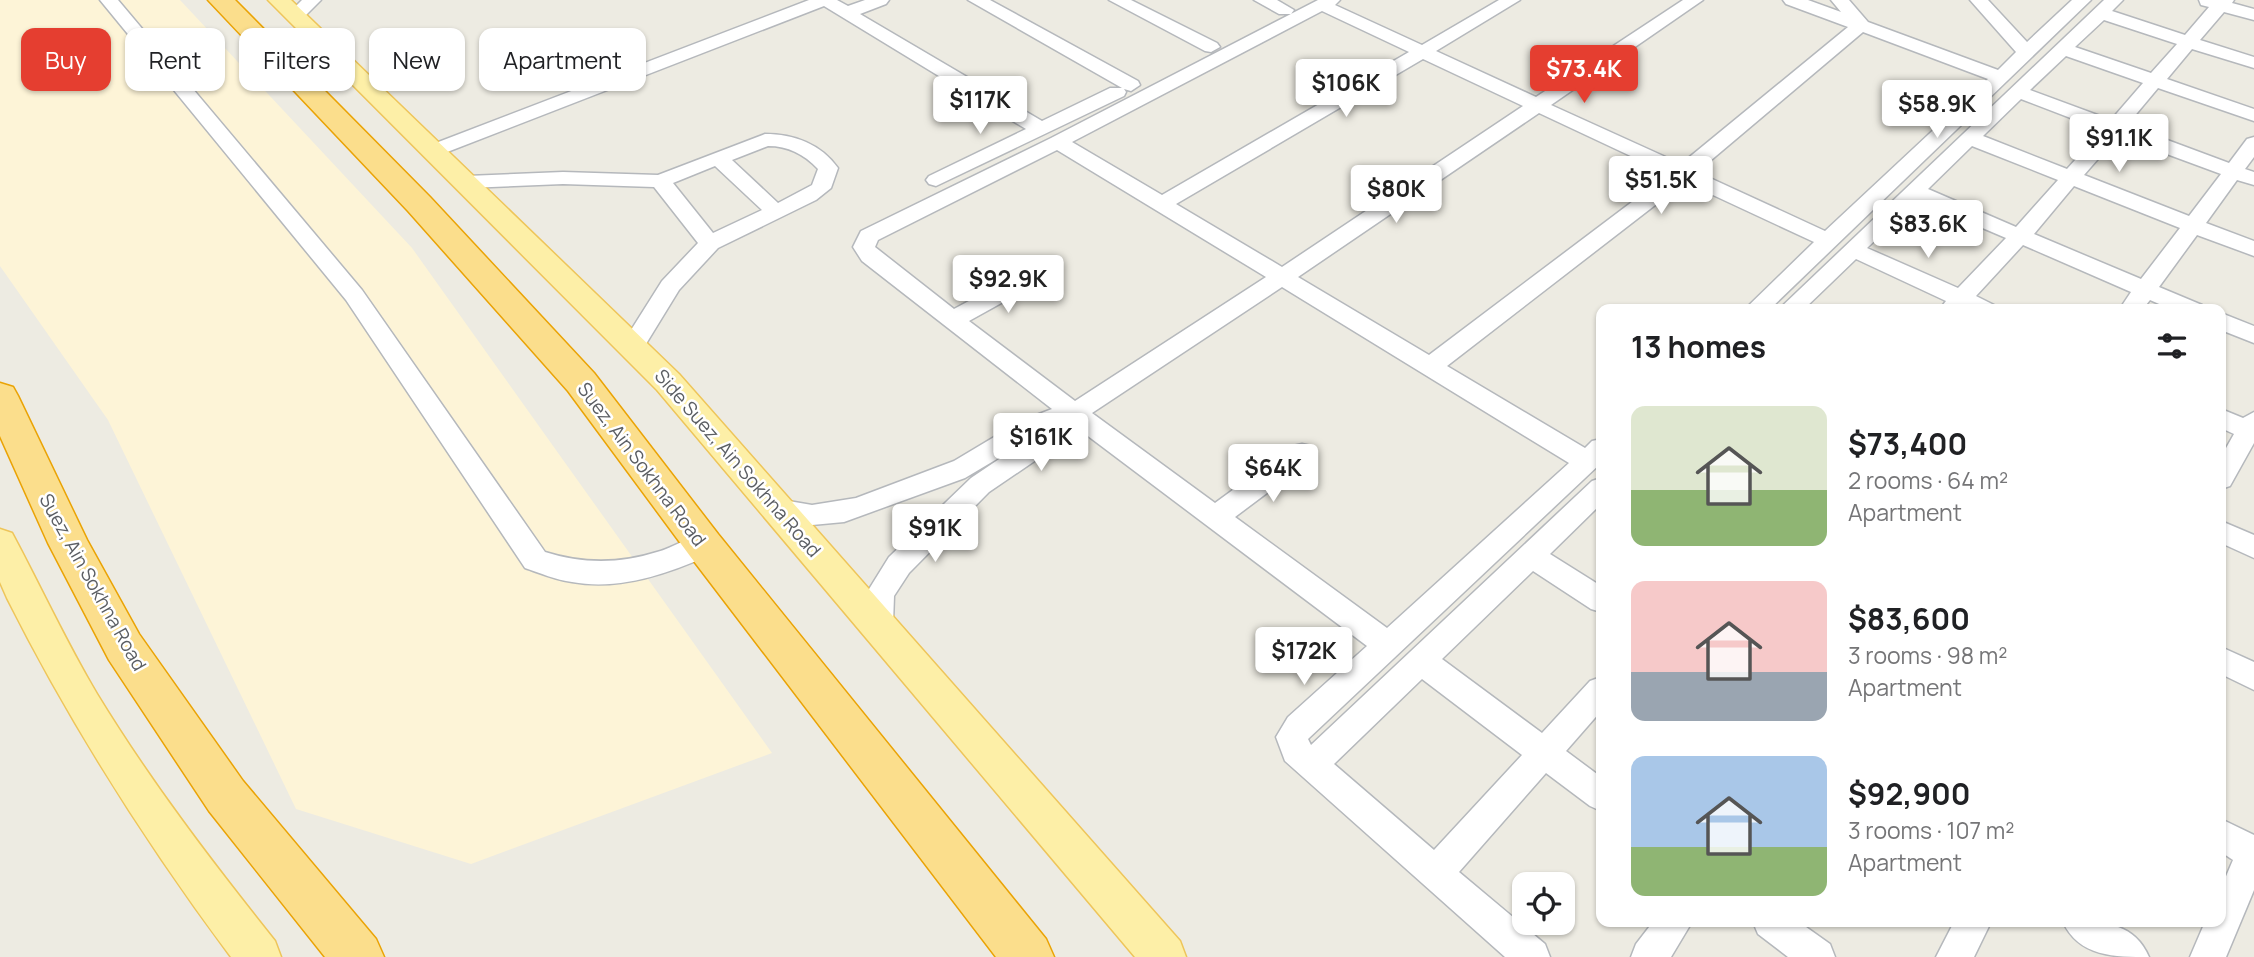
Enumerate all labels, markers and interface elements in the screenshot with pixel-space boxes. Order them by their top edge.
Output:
chip: Buy [21,28,111,91]
chip: Rent [125,28,225,91]
chip: Filters [239,28,355,91]
chip: New [369,28,465,91]
chip: Apartment [479,28,646,91]
pin: $73.4K [1527,46,1641,105]
text: $73.4K [1546,52,1622,84]
pin: $106K [1297,60,1395,119]
text: $106K [1312,66,1380,98]
pin: $117K [931,76,1029,136]
pin: $58.9K [1880,80,1994,140]
text: $117K [949,83,1011,115]
text: $58.9K [1898,87,1976,119]
pin: $91.1K [2062,114,2176,174]
text: $91.1K [2085,121,2153,153]
pin: $51.5K [1604,156,1718,216]
text: $51.5K [1625,163,1697,195]
pin: $80K [1355,166,1437,225]
text: $80K [1367,172,1425,204]
pin: $83.6K [1871,201,1985,260]
text: $83.6K [1889,207,1967,239]
pin: $92.9K [951,256,1065,315]
text: $92.9K [969,262,1047,294]
text: 13 homes [1631,326,1766,367]
icon: filters [2153,327,2191,365]
street label: Side Suez, Ain Sokhna Road [649,363,827,563]
street label: Suez, Ain Sokhna Road [572,377,712,551]
pin: $161K [992,414,1090,473]
text: $161K [1009,420,1073,452]
text: $73,400 [1848,423,1967,464]
icon: home [1687,434,1771,518]
pin: $64K [1232,444,1314,504]
text: $64K [1244,451,1302,483]
text: 2 rooms · 64 m² [1848,464,2008,496]
street label: Suez, Ain Sokhna Road [33,489,153,675]
text: Apartment [1848,496,1962,528]
pin: $91K [894,504,976,564]
text: $91K [908,511,962,543]
text: $83,600 [1848,598,1970,639]
icon: home [1687,609,1771,693]
pin: $172K [1255,628,1353,687]
text: $172K [1271,634,1337,666]
text: 3 rooms · 98 m² [1848,639,2008,671]
text: Apartment [1848,671,1962,703]
text: $92,900 [1848,773,1971,814]
icon: home [1687,784,1771,868]
text: 3 rooms · 107 m² [1848,814,2014,846]
text: Apartment [1848,846,1962,878]
map controls [1512,872,1575,935]
button: locate [1512,872,1575,935]

